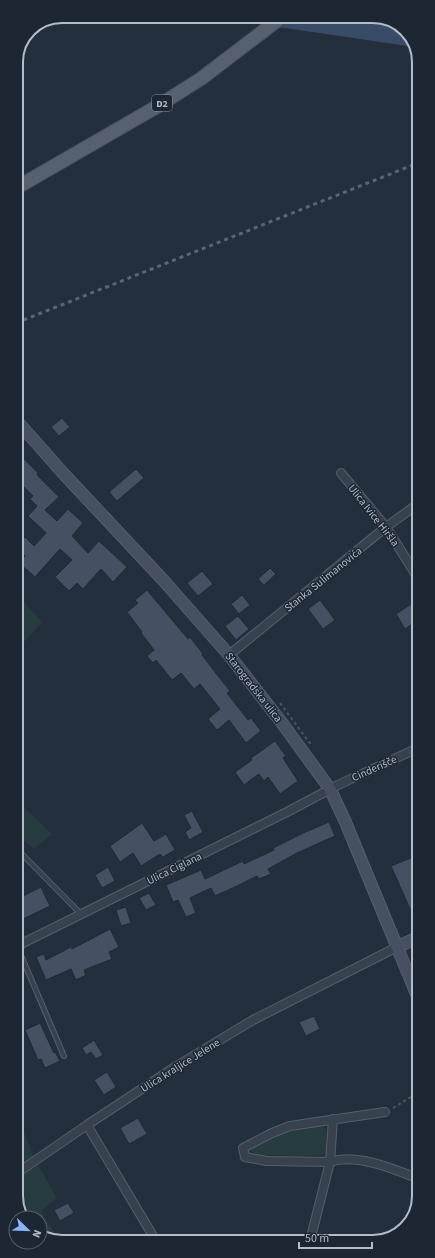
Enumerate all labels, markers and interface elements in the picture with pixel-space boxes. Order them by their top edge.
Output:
road number: D2 [152,95,172,111]
street label: Ulica Ivice Hiršla [345,481,403,549]
street label: Stanka Sulimanovića [281,543,365,615]
street label: Starogradska ulica [222,649,286,725]
street label: Cinderišče [349,752,400,785]
street label: Ulica Ciglana [144,849,204,888]
street label: Ulica kraljice Jelene [138,1035,223,1096]
north arrow [8,1210,48,1250]
scale bar [299,1224,372,1250]
text: N [28,1227,45,1240]
text: 50 m [305,1230,329,1247]

